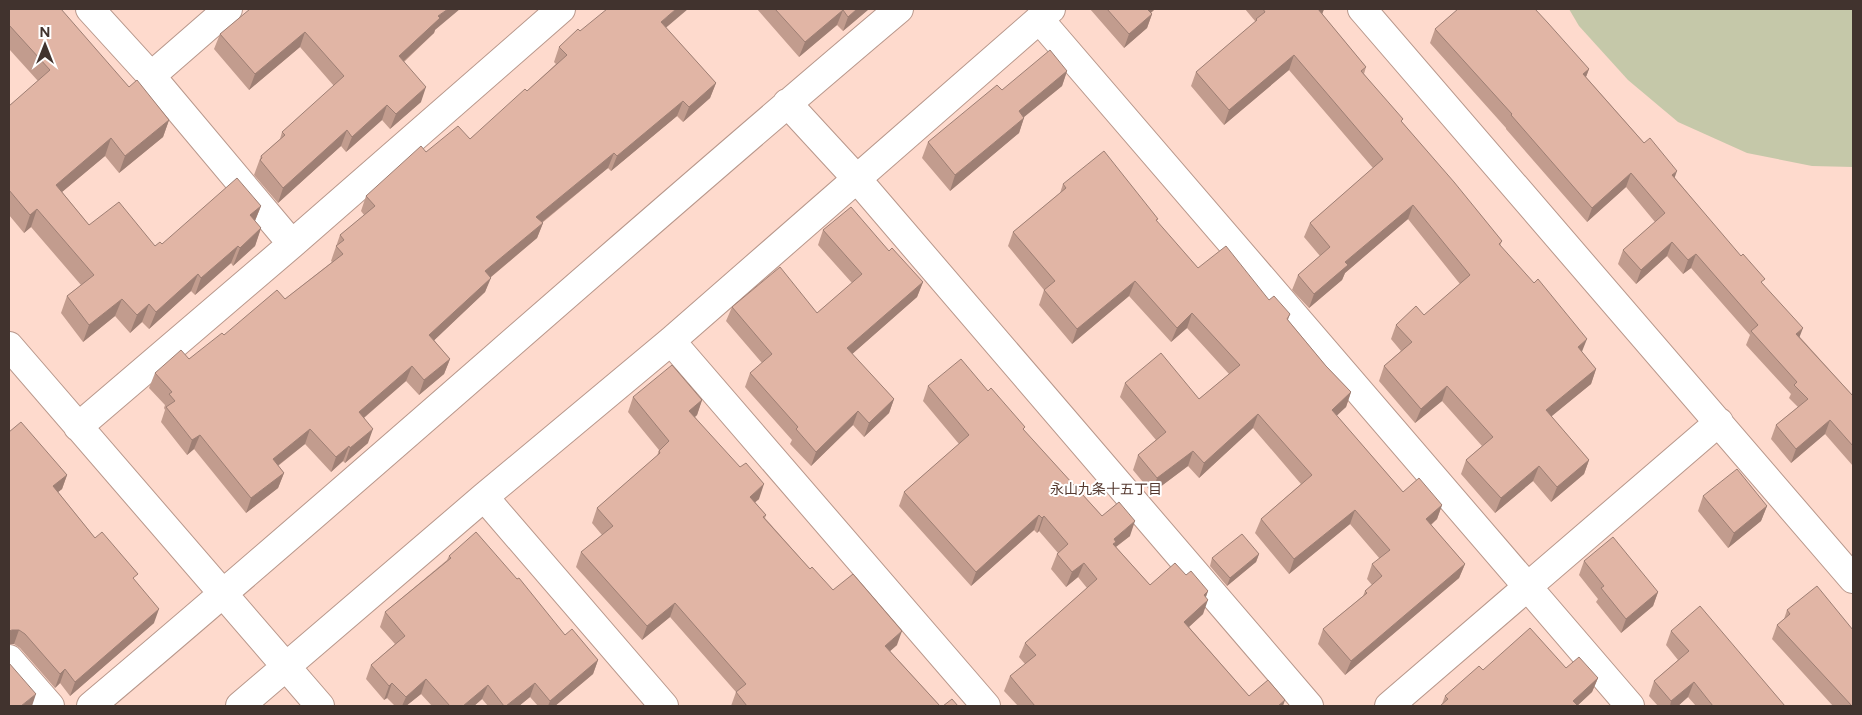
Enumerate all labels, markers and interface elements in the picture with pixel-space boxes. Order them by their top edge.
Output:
north arrow [20,20,70,70]
text: N [40,24,50,41]
district label: 永山九条十五丁目 [1050,481,1162,498]

